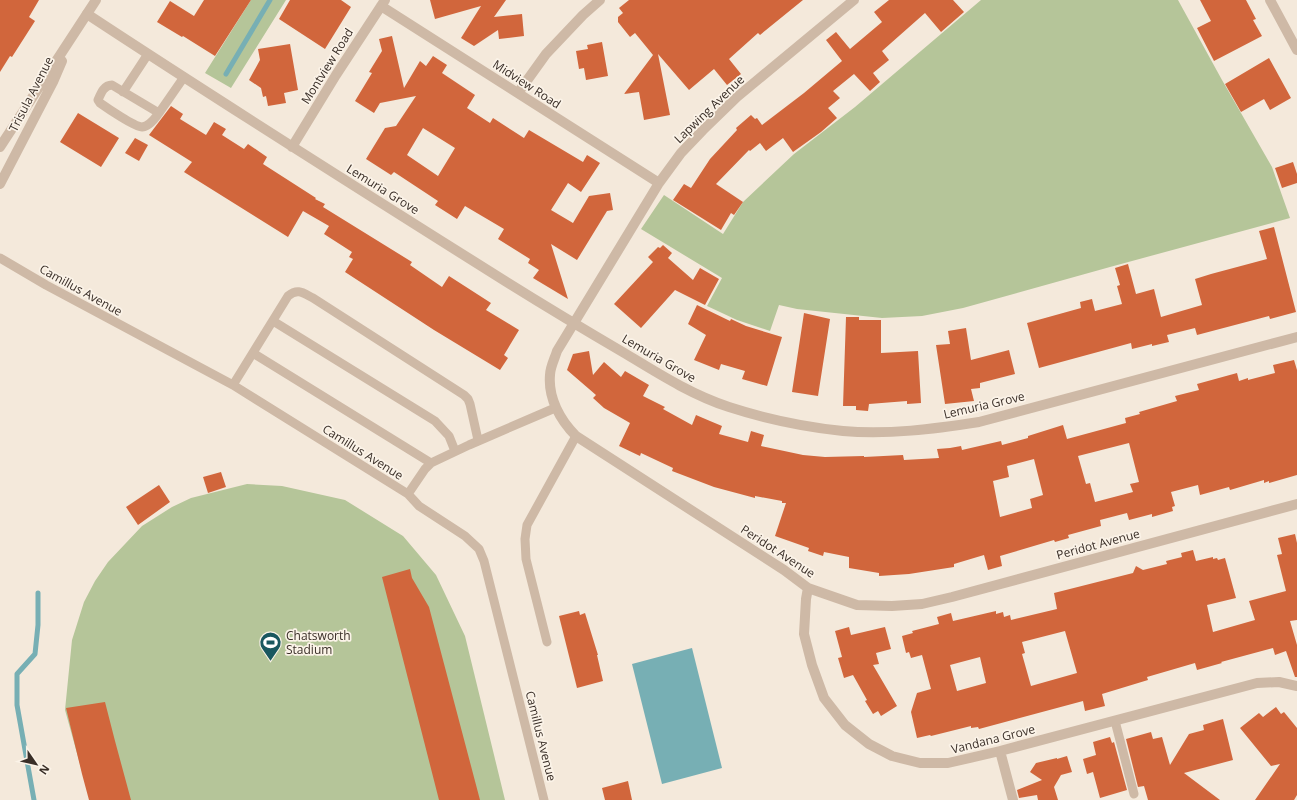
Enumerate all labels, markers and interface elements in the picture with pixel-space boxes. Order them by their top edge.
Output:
street label: Montview Road [297,25,357,107]
street label: Trisula Avenue [5,53,57,134]
street label: Midview Road [490,56,564,112]
street label: Lapwing Avenue [670,71,748,147]
street label: Lemuria Grove [343,160,423,218]
street label: Camillus Avenue [36,260,126,320]
street label: Lemuria Grove [619,330,699,386]
street label: Lemuria Grove [942,387,1026,423]
street label: Camillus Avenue [319,420,407,484]
street label: Peridot Avenue [737,521,819,582]
street label: Peridot Avenue [1054,525,1142,563]
place label: Chatsworth Stadium [286,627,351,658]
sports icon: Chatsworth Stadium [257,629,283,662]
street label: Camillus Avenue [522,689,560,783]
street label: Vandana Grove [949,720,1037,758]
north arrow [16,744,56,784]
text: N [36,762,53,778]

